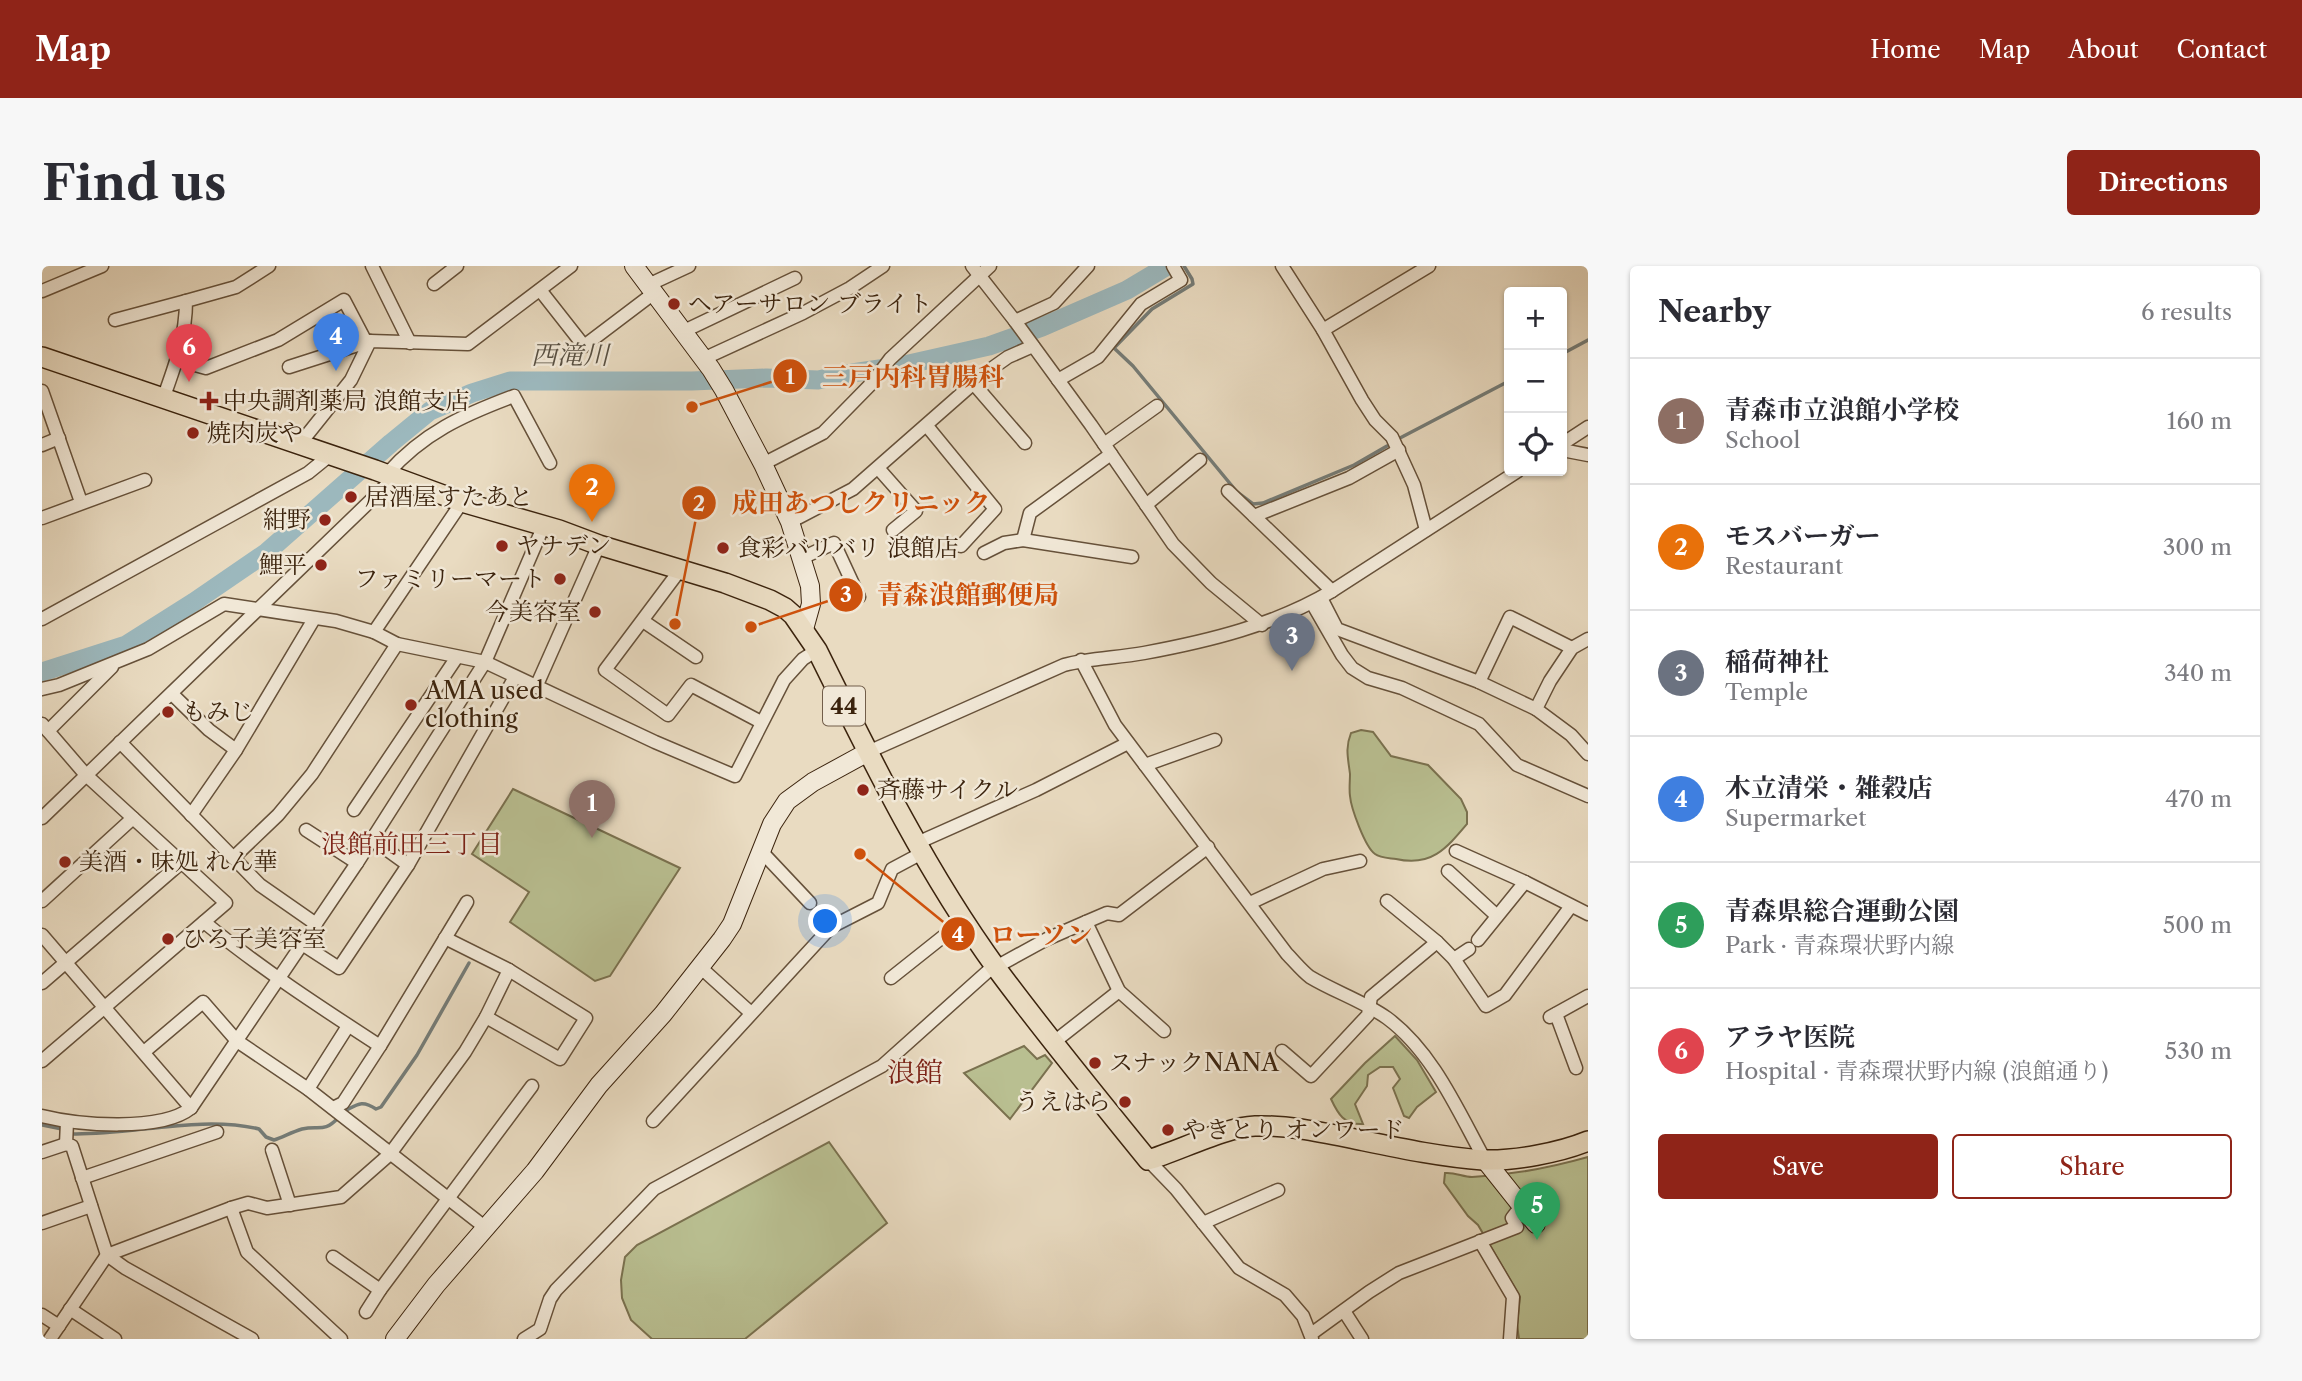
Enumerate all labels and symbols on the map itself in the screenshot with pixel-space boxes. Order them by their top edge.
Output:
place label: ヘアーサロン ブライト [688,289,932,318]
marker: ヘアーサロン ブライト [666,296,682,312]
pin: 4 [313,313,359,371]
pin: 6 [166,324,212,382]
water label: 西滝川 [531,339,612,371]
callout: 三戸内科胃腸科 [773,353,1018,400]
text: 三戸内科胃腸科 [822,361,1004,393]
text: 1 [785,364,795,389]
place label: 中央調剤薬局 浪館支店 [223,386,469,415]
marker: 中央調剤薬局 浪館支店 [201,393,217,409]
place label: 焼肉炭や [207,418,303,447]
marker: 焼肉炭や [185,425,201,441]
pin: 2 [569,464,615,522]
callout: 成田あつしクリニック [682,480,1005,527]
place label: 居酒屋すたあと [365,482,533,511]
text: 成田あつしクリニック [732,487,990,519]
marker: 居酒屋すたあと [343,489,359,505]
text: 2 [693,491,705,516]
place label: 紺野 [263,505,311,534]
marker: 紺野 [317,512,333,528]
place label: ヤナデン [516,531,612,560]
place label: 食彩バリバリ 浪館店 [737,533,959,562]
marker: ヤナデン [494,538,510,554]
marker: 食彩バリバリ 浪館店 [715,540,731,556]
place label: 鯉平 [259,550,307,579]
marker: 鯉平 [313,557,329,573]
place label: ファミリーマート [354,564,546,593]
marker: ファミリーマート [552,571,568,587]
callout: 青森浪館郵便局 [828,571,1073,618]
text: 青森浪館郵便局 [877,579,1059,611]
text: 3 [840,582,852,607]
place label: 今美容室 [485,597,581,626]
marker: 今美容室 [587,604,603,620]
pin: 3 [1269,613,1315,671]
place label: AMA used clothing [424,676,544,733]
road number: 44 [823,686,865,726]
place label: もみじ [182,697,254,726]
marker: AMA used clothing [403,697,419,713]
marker: もみじ [160,704,176,720]
place label: 斉藤サイクル [877,775,1018,804]
pin: 1 [569,780,615,838]
marker: 斉藤サイクル [855,782,871,798]
district label: 浪館前田三丁目 [321,828,503,860]
place label: 美酒・味処 れん華 [79,847,277,876]
marker: 美酒・味処 れん華 [57,854,73,870]
your location [808,904,842,938]
callout: ローソン [940,911,1107,958]
text: ローソン [990,919,1092,951]
text: 4 [952,922,964,947]
place label: ひろ子美容室 [182,924,326,953]
marker: ひろ子美容室 [160,931,176,947]
place label: スナックNANA [1109,1048,1280,1077]
district label: 浪館 [887,1055,943,1089]
marker: スナックNANA [1087,1055,1103,1071]
place label: うえはら [1015,1087,1111,1116]
marker: うえはら [1117,1094,1133,1110]
place label: やきとり オンワード [1182,1115,1404,1144]
marker: やきとり オンワード [1160,1122,1176,1138]
pin: 5 [1514,1182,1560,1240]

